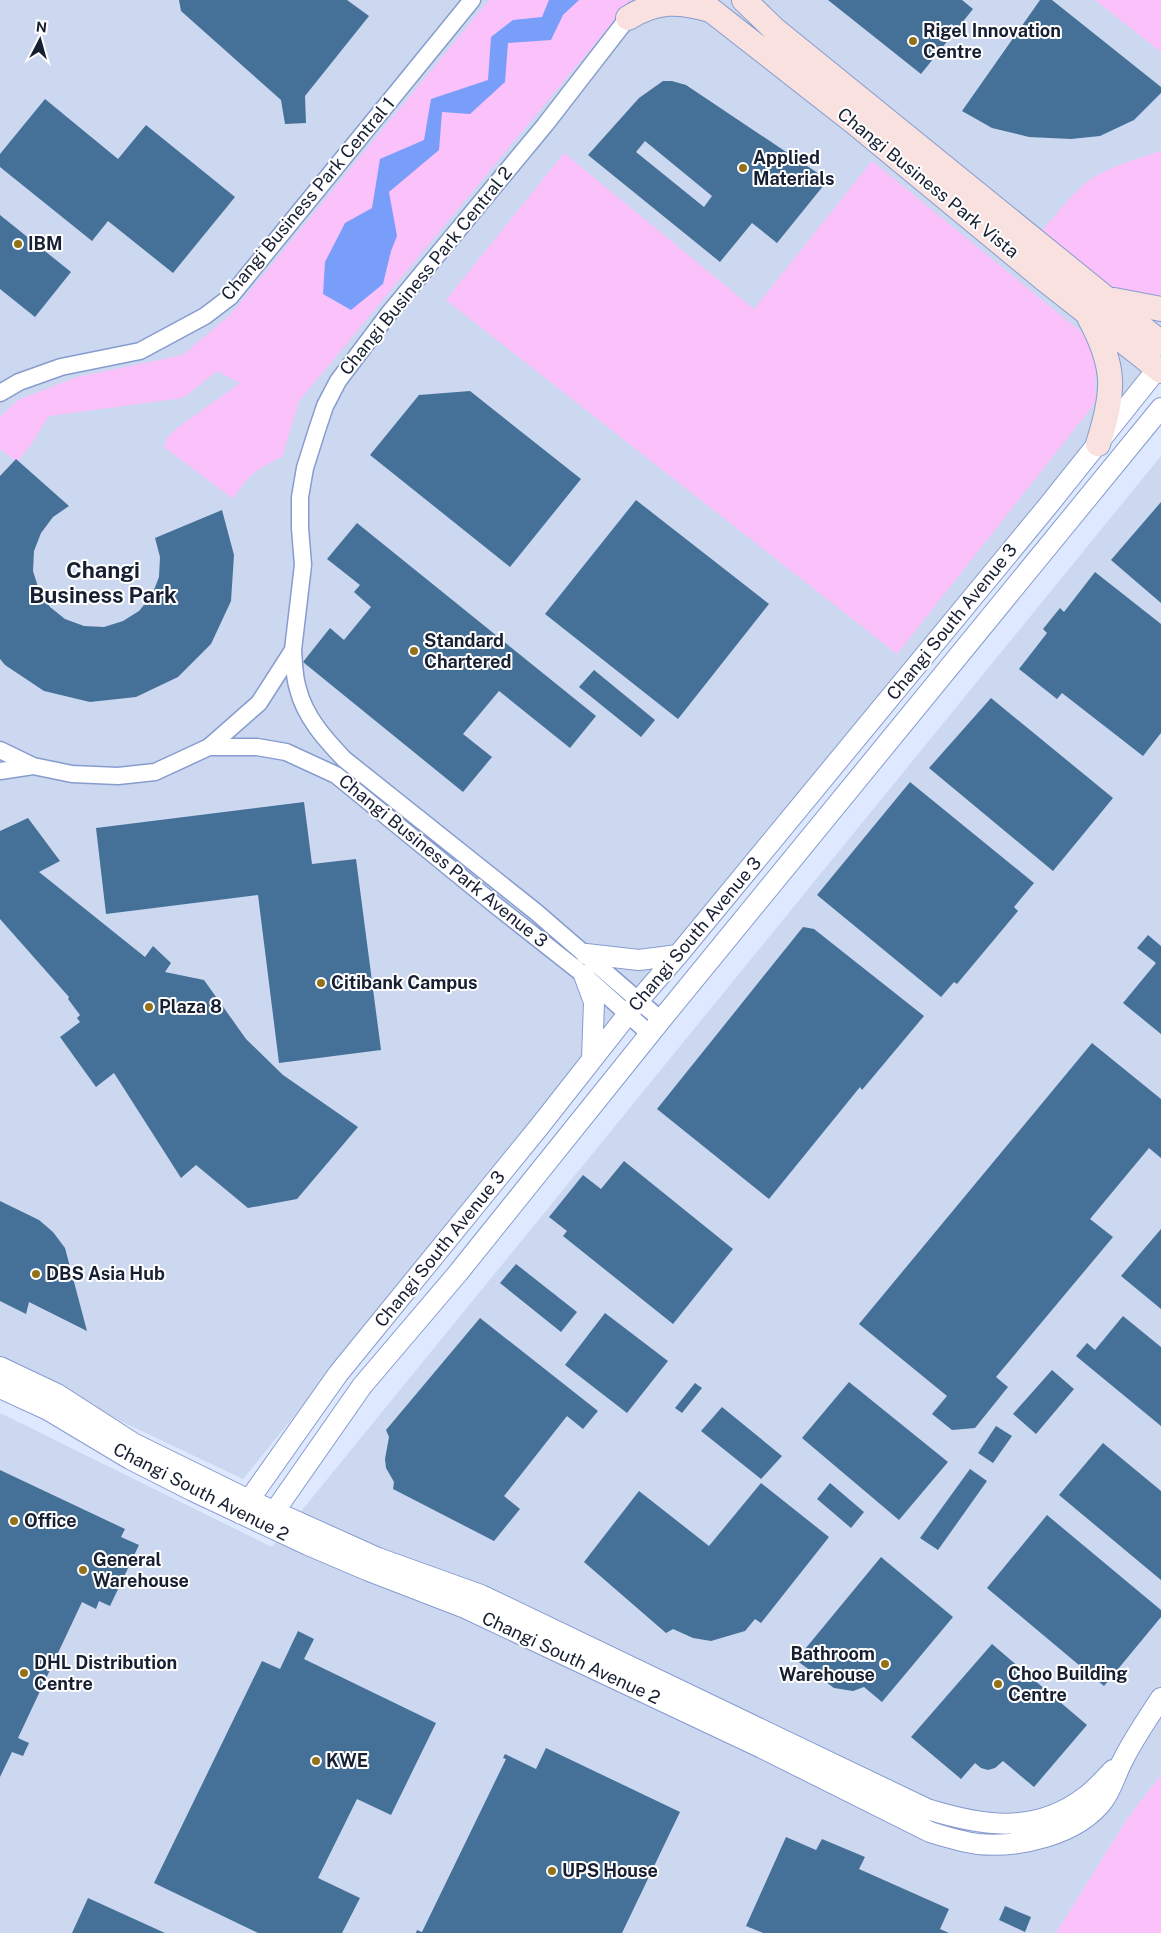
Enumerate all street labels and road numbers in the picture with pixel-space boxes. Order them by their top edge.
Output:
street label: Changi Business Park Central 1 [216,93,399,304]
street label: Changi Business Park Vista [833,103,1023,262]
street label: Changi Business Park Central 2 [335,162,516,379]
street label: Changi South Avenue 3 [882,539,1021,704]
street label: Changi Business Park Avenue 3 [335,770,552,951]
street label: Changi South Avenue 3 [624,852,765,1015]
street label: Changi South Avenue 3 [370,1166,509,1331]
street label: Changi South Avenue 2 [110,1438,293,1545]
street label: Changi South Avenue 2 [479,1607,664,1708]

